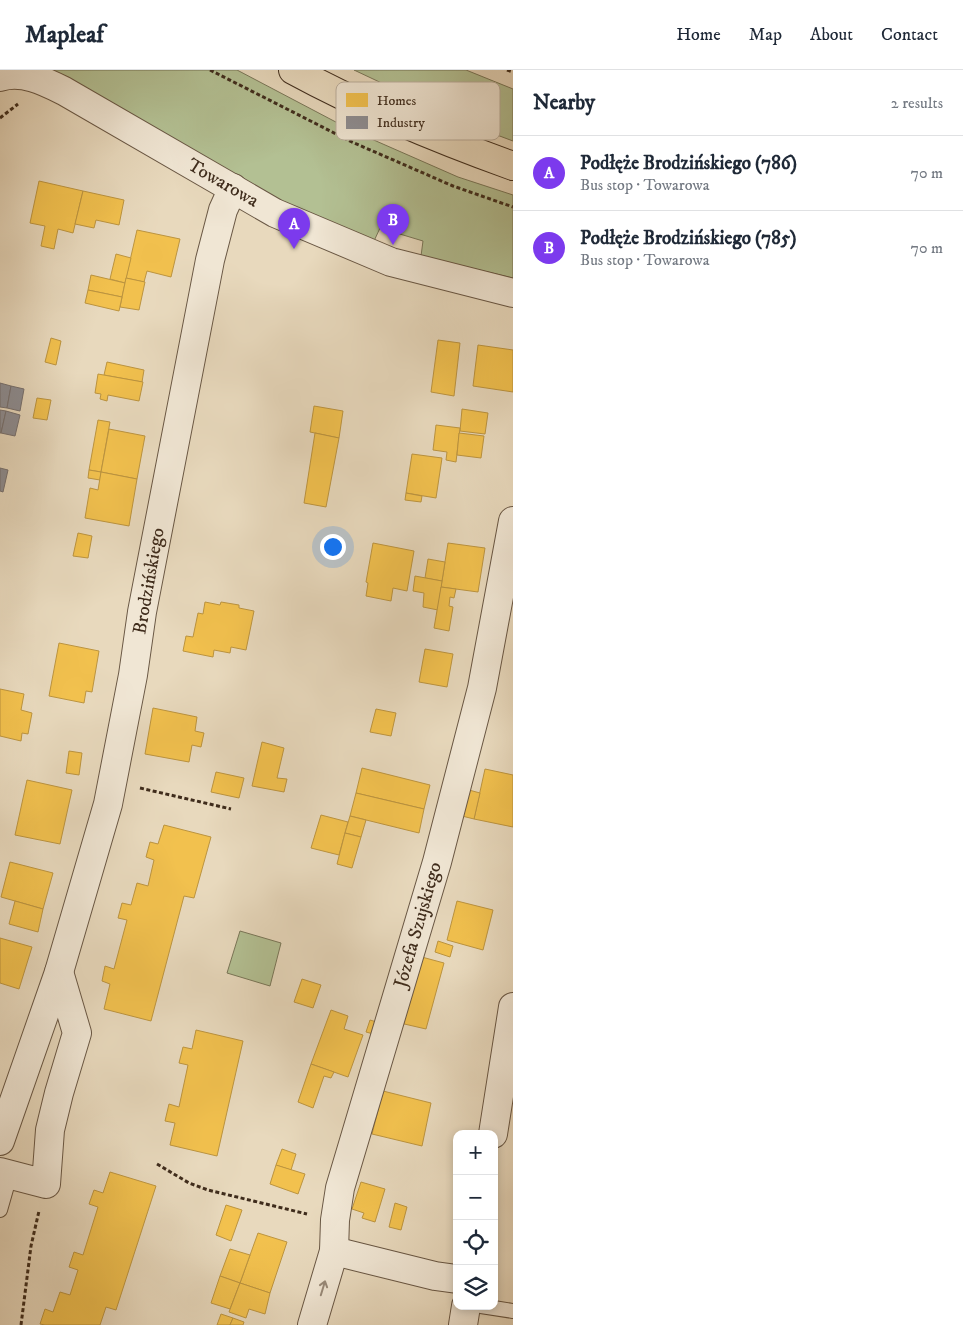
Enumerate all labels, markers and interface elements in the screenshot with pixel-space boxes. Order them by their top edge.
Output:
text: Mapleaf [25,20,104,50]
text: Home [676,24,721,46]
text: Map [749,24,782,46]
text: About [810,24,853,46]
text: Contact [881,24,938,46]
legend [336,82,500,140]
text: Nearby [533,90,595,116]
text: Homes [377,92,417,110]
text: 2 results [891,93,943,113]
text: Industry [377,114,425,132]
text: Podłęże Brodzińskiego (786) [580,152,797,175]
street label: Towarowa [183,153,263,213]
text: A [544,163,554,183]
text: 70 m [911,163,943,183]
text: Bus stop · Towarowa [580,175,710,195]
pin: B [377,204,409,245]
pin: A [278,208,310,249]
text: Podłęże Brodzińskiego (785) [580,227,797,250]
text: B [544,238,554,258]
text: 70 m [911,238,943,258]
text: Bus stop · Towarowa [580,250,710,270]
street label: Brodzińskiego [128,526,170,636]
your location [320,534,346,560]
street label: Józefa Szujskiego [389,860,447,992]
map controls [453,1130,498,1310]
button: + [453,1130,498,1175]
button: − [453,1175,498,1220]
button: locate [453,1220,498,1265]
button: layers [453,1265,498,1310]
one-way arrow [318,1280,328,1296]

